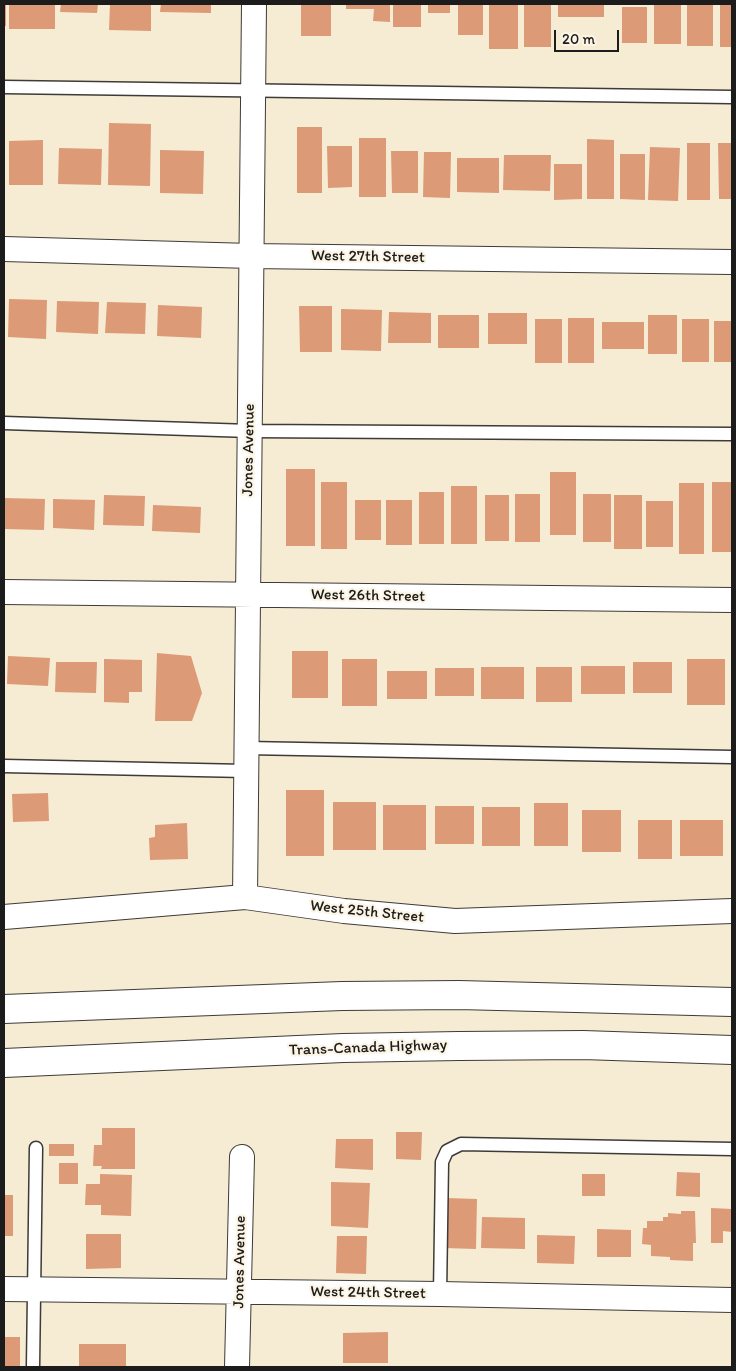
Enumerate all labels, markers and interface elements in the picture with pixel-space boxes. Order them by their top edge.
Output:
scale bar [556,20,621,52]
text: 20 m [562,30,595,48]
street label: West 27th Street [311,246,425,268]
street label: Jones Avenue [239,403,259,497]
street label: West 26th Street [311,585,425,607]
street label: West 25th Street [309,896,425,928]
street label: Trans-Canada Highway [288,1036,448,1060]
street label: Jones Avenue [230,1215,250,1309]
street label: West 24th Street [310,1282,426,1304]

